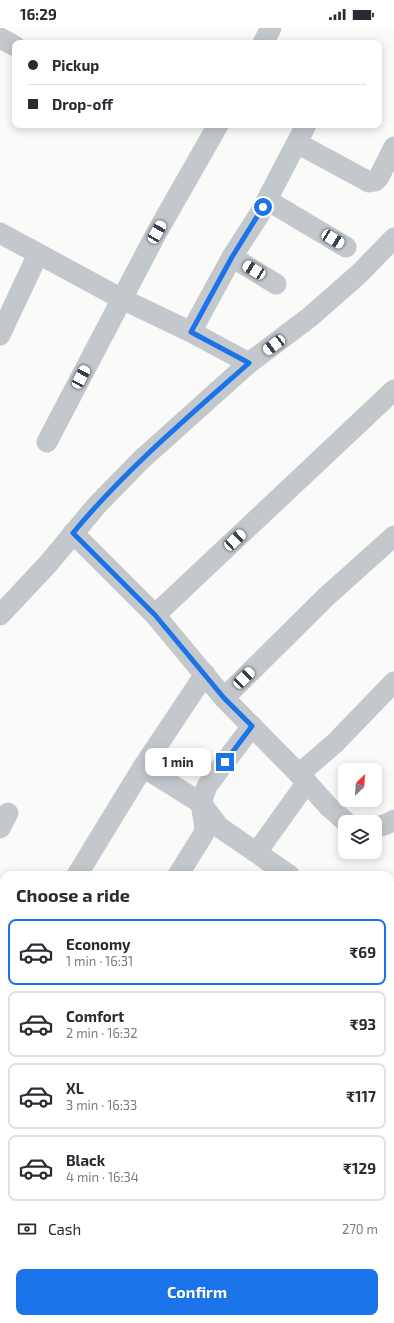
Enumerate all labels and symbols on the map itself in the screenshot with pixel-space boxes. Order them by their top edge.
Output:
route start [254,198,272,216]
car [146,219,168,245]
car [320,228,346,250]
car [241,259,267,281]
car [261,333,287,357]
car [70,364,92,390]
car [222,527,248,553]
car [231,665,257,691]
callout: 1 min [145,748,211,776]
route end [216,753,234,771]
north arrow [338,763,382,807]

